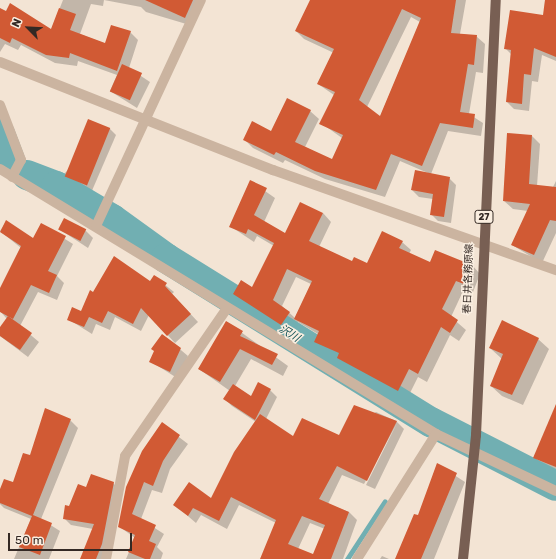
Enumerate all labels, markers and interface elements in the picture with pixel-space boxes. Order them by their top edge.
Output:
north arrow [8,8,48,48]
text: N [9,17,24,29]
road number: 27 [474,210,494,224]
street label: 春日井各務原線 [462,244,476,314]
water label: 沢川 [276,323,302,345]
scale bar [10,525,134,551]
text: 50 m [15,533,43,547]

